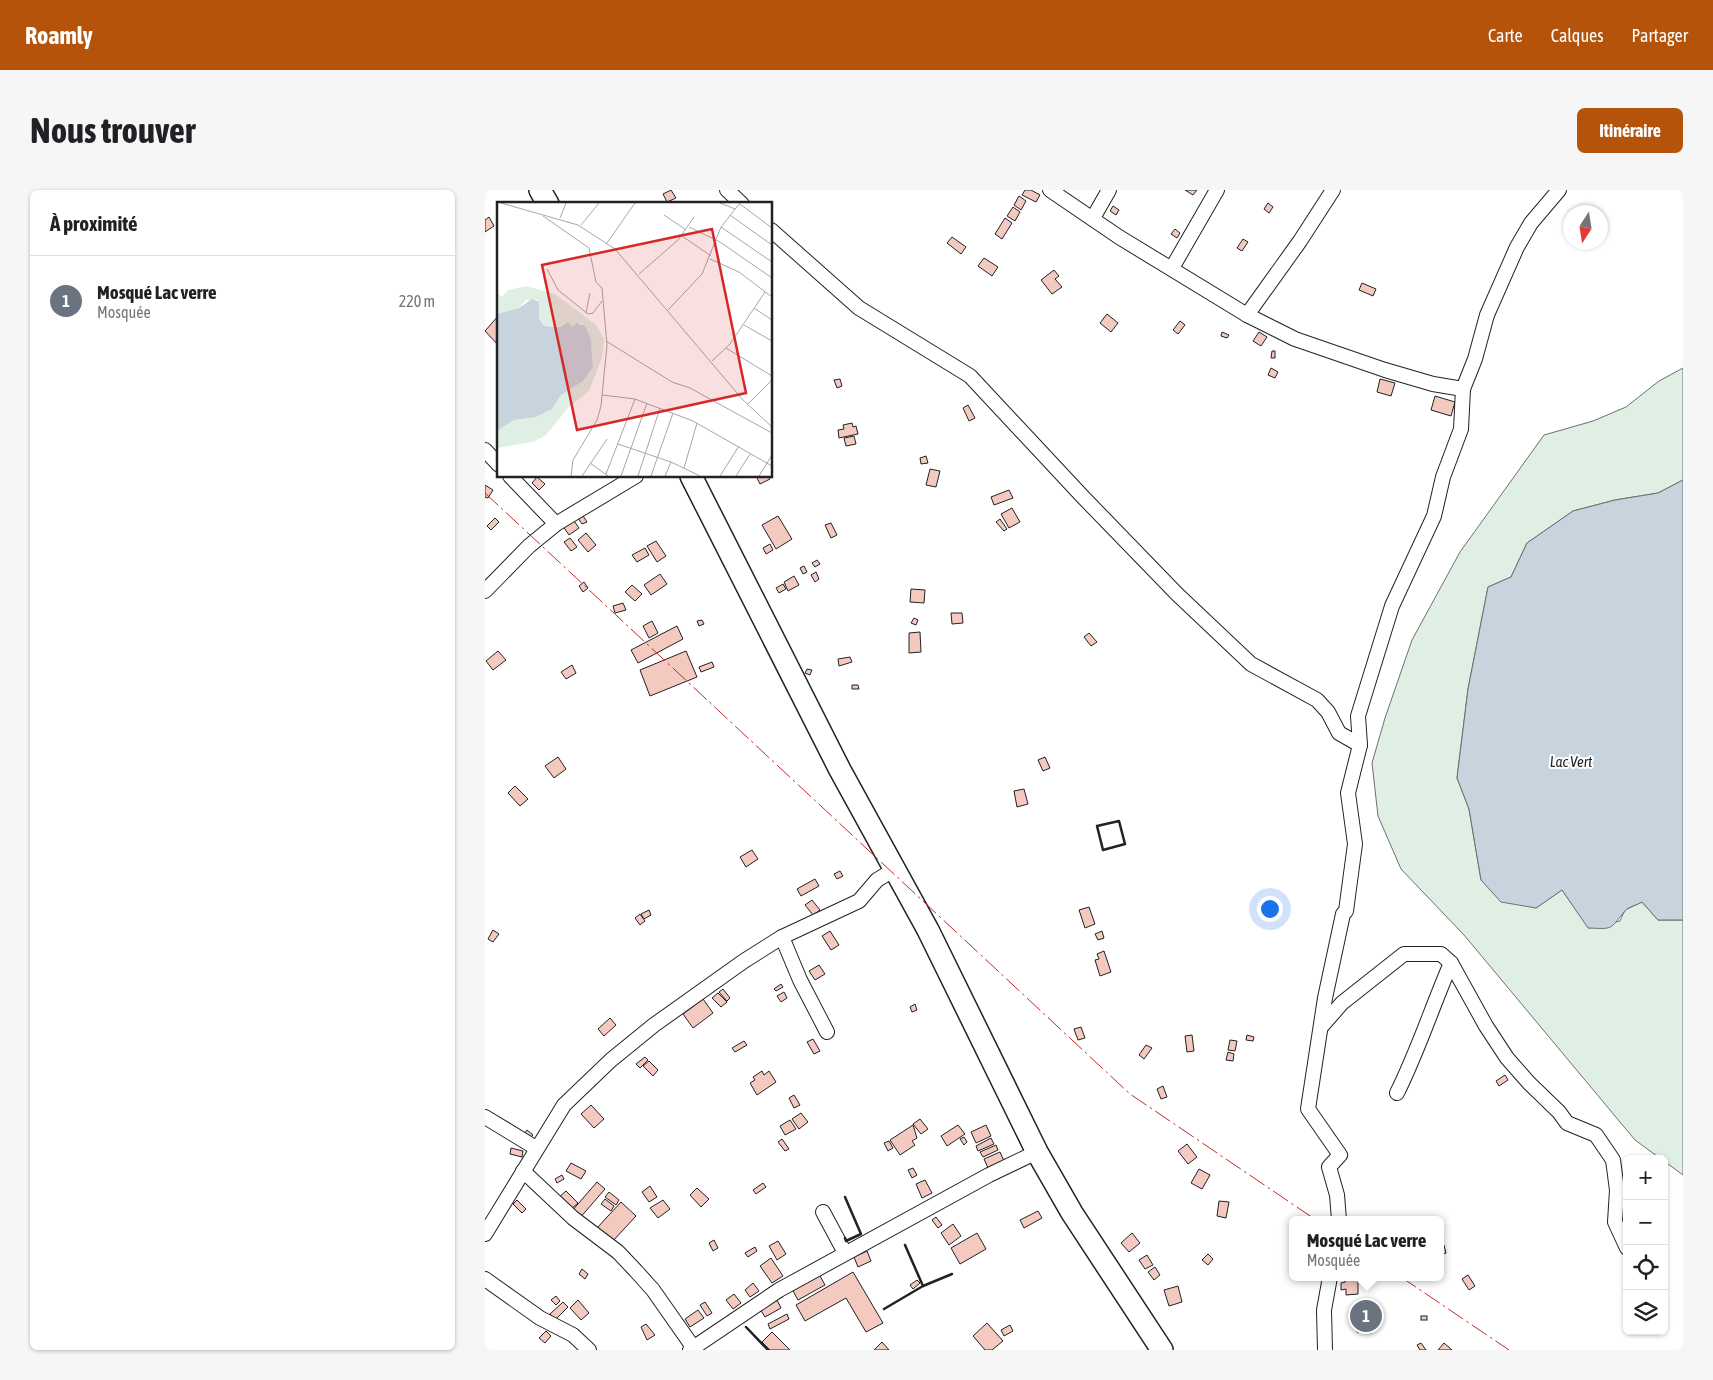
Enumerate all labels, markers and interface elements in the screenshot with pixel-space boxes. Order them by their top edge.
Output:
text: Roamly [25,22,93,49]
text: Carte [1488,25,1523,46]
text: Calques [1551,25,1604,46]
text: Partager [1632,25,1688,46]
button: Itinéraire [1577,108,1683,153]
text: Nous trouver [30,110,195,150]
inset map [497,202,773,478]
north arrow [1563,205,1608,250]
text: À proximité [50,211,138,235]
text: Mosqué Lac verre [97,281,217,303]
text: 1 [62,292,70,310]
text: 220 m [399,292,435,310]
text: Mosquée [97,303,151,321]
water label: Lac Vert [1550,753,1593,770]
your location [1257,896,1283,922]
map controls [1623,1155,1668,1335]
button: + [1623,1155,1668,1200]
button: − [1623,1200,1668,1245]
popup [1289,1216,1444,1281]
text: Mosqué Lac verre [1307,1229,1426,1251]
button: locate [1623,1245,1668,1290]
text: Mosquée [1307,1251,1360,1269]
button: layers [1623,1290,1668,1335]
pin: 1 [1350,1297,1382,1335]

